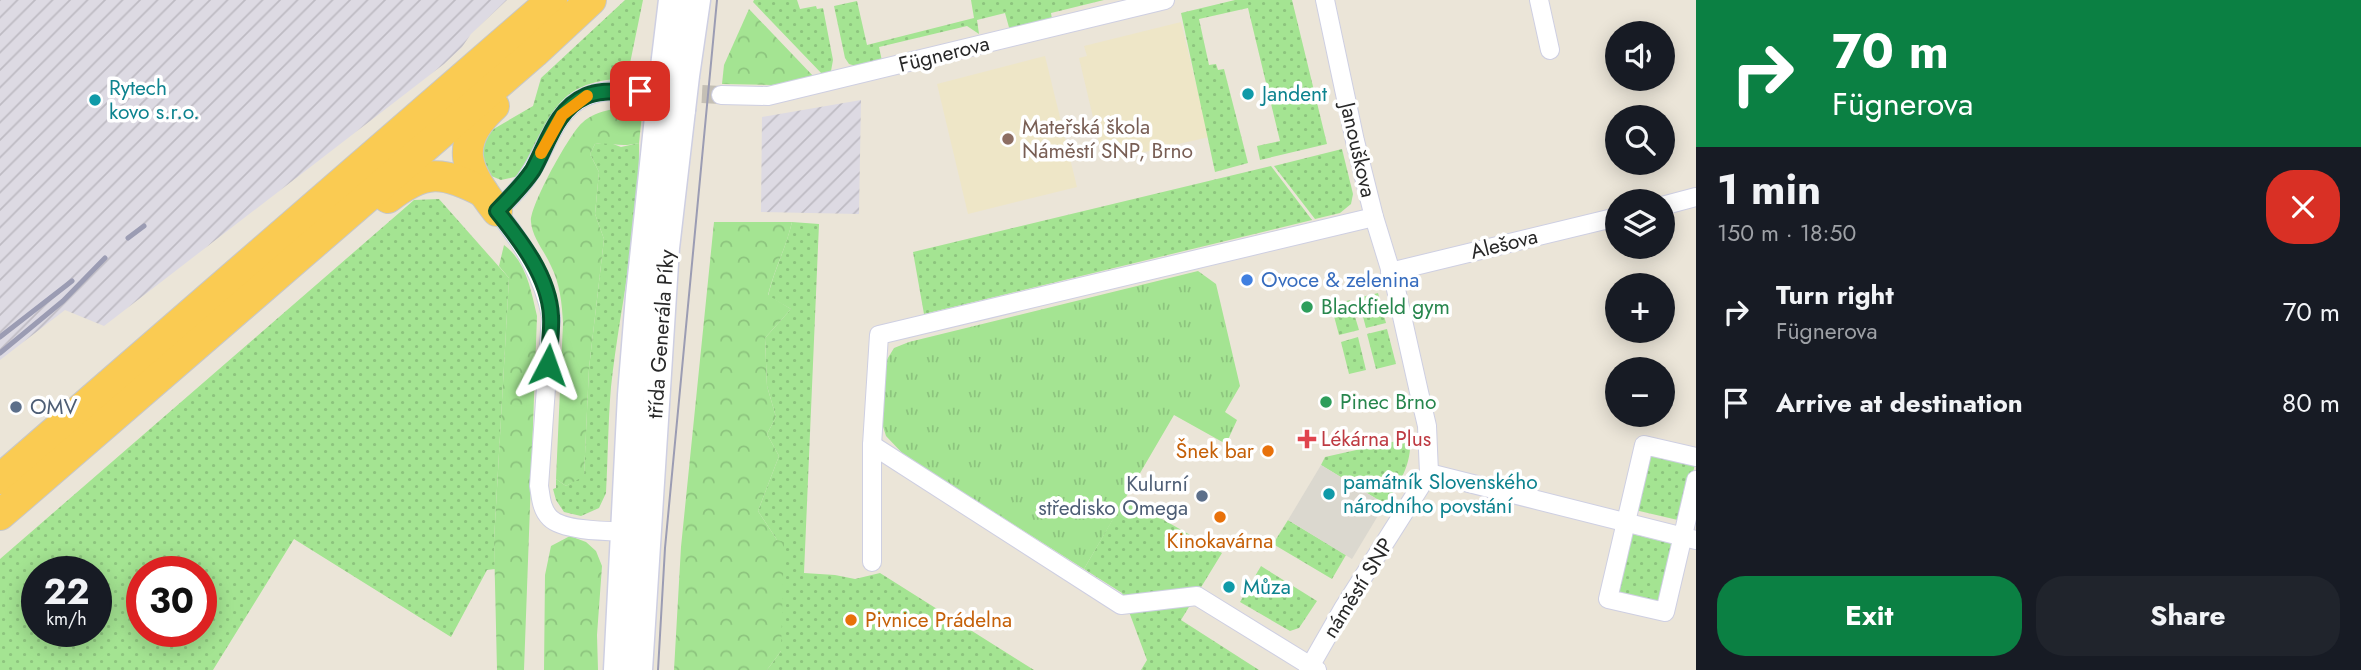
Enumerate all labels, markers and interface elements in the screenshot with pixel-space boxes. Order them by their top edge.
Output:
text: 70 m [1832,16,1949,86]
map controls [1605,21,1675,427]
button: sound [1605,21,1675,91]
street label: Fügnerova [895,28,993,80]
icon: right [1717,28,1808,119]
pin [610,61,670,121]
icon: arrive [621,72,659,110]
place label: Rytech kovo s.r.o. [109,73,200,127]
place label: Jandent [1259,79,1327,109]
text: Fügnerova [1832,81,1973,127]
marker: Jandent [1240,86,1256,102]
marker: Rytech kovo s.r.o. [87,92,103,108]
street label: Janouškova [1332,97,1383,200]
button: search [1605,105,1675,175]
place label: Mateřská škola Náměstí SNP, Brno [1022,112,1193,166]
marker: Mateřská škola Náměstí SNP, Brno [1000,131,1016,147]
text: 1 min [1717,159,1821,220]
button: close [2266,170,2340,244]
button: layers [1605,189,1675,259]
text: 150 m · 18:50 [1717,216,1856,250]
street label: Alešova [1467,221,1541,267]
street label: třída Generála Píky [640,248,682,420]
place label: Ovoce & zelenina [1261,265,1419,295]
marker: Ovoce & zelenina [1239,272,1255,288]
button: + [1605,273,1675,343]
text: Turn right [1776,276,1894,314]
place label: Blackfield gym [1321,292,1450,322]
icon: right [1717,293,1755,331]
text: 70 m [2283,293,2340,331]
marker: Blackfield gym [1299,299,1315,315]
text: Fügnerova [1776,314,1878,348]
position arrow [511,328,585,402]
button: − [1605,357,1675,427]
icon: arrive [1717,384,1755,422]
text: Arrive at destination [1776,384,2023,422]
text: 80 m [2282,384,2340,422]
place label: Pinec Brno [1340,387,1437,417]
place label: OMV [30,392,78,422]
marker: Pinec Brno [1318,394,1334,410]
marker: OMV [8,399,24,415]
place label: Lékárna Plus [1321,424,1431,454]
marker: Lékárna Plus [1299,431,1315,447]
place label: Šnek bar [1176,436,1255,466]
marker: Šnek bar [1260,443,1276,459]
place label: památník Slovenského národního povstání [1343,467,1538,521]
place label: Kulurní středisko Omega [1038,469,1190,523]
marker: památník Slovenského národního povstání [1321,486,1337,502]
marker: Kulurní středisko Omega [1194,488,1210,504]
marker: Kinokavárna [1212,509,1228,525]
place label: Kinokavárna [1167,526,1273,556]
street label: náměstí SNP [1315,532,1401,644]
speed limit sign: 30 [126,556,217,647]
text: 22 [44,567,89,617]
place label: Můza [1243,572,1291,602]
button: Exit [1717,576,2022,656]
button: Share [2036,576,2340,656]
marker: Můza [1221,579,1237,595]
place label: Pivnice Prádelna [865,605,1012,635]
text: km/h [46,606,87,632]
marker: Pivnice Prádelna [843,612,859,628]

